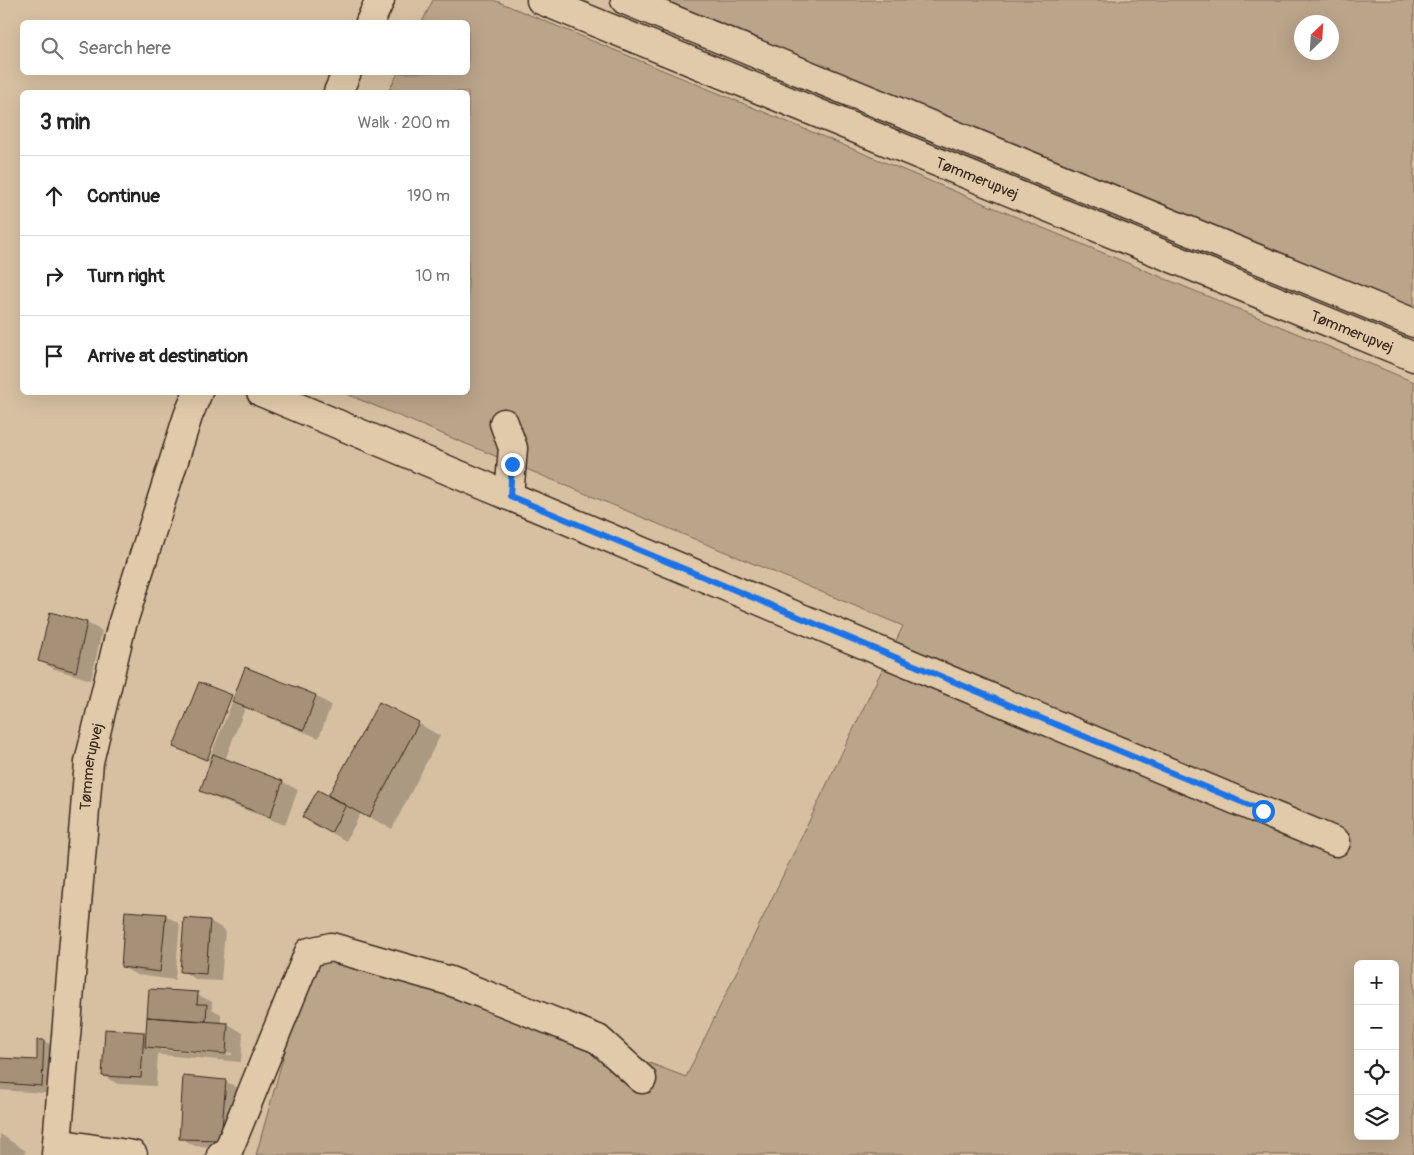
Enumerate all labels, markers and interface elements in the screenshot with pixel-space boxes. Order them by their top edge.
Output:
north arrow [1294,15,1339,60]
search box [20,20,470,75]
icon: search [38,34,66,62]
text: Search here [78,36,171,60]
text: 3 min [40,109,90,136]
text: Walk · 200 m [358,113,450,133]
street label: Tømmerupvej [933,153,1021,204]
icon: ahead [40,182,68,210]
text: Continue [87,184,160,208]
text: 190 m [407,186,450,206]
icon: right [40,262,68,290]
text: Turn right [87,264,165,288]
text: 10 m [415,266,450,286]
street label: Tømmerupvej [1307,306,1396,357]
icon: arrive [40,342,68,370]
text: Arrive at destination [87,344,248,368]
route end [501,453,524,476]
street label: Tømmerupvej [75,721,107,811]
route start [1252,800,1275,823]
map controls [1354,960,1399,1140]
button: + [1354,960,1399,1005]
button: − [1354,1005,1399,1050]
button: locate [1354,1050,1399,1095]
button: layers [1354,1095,1399,1140]

